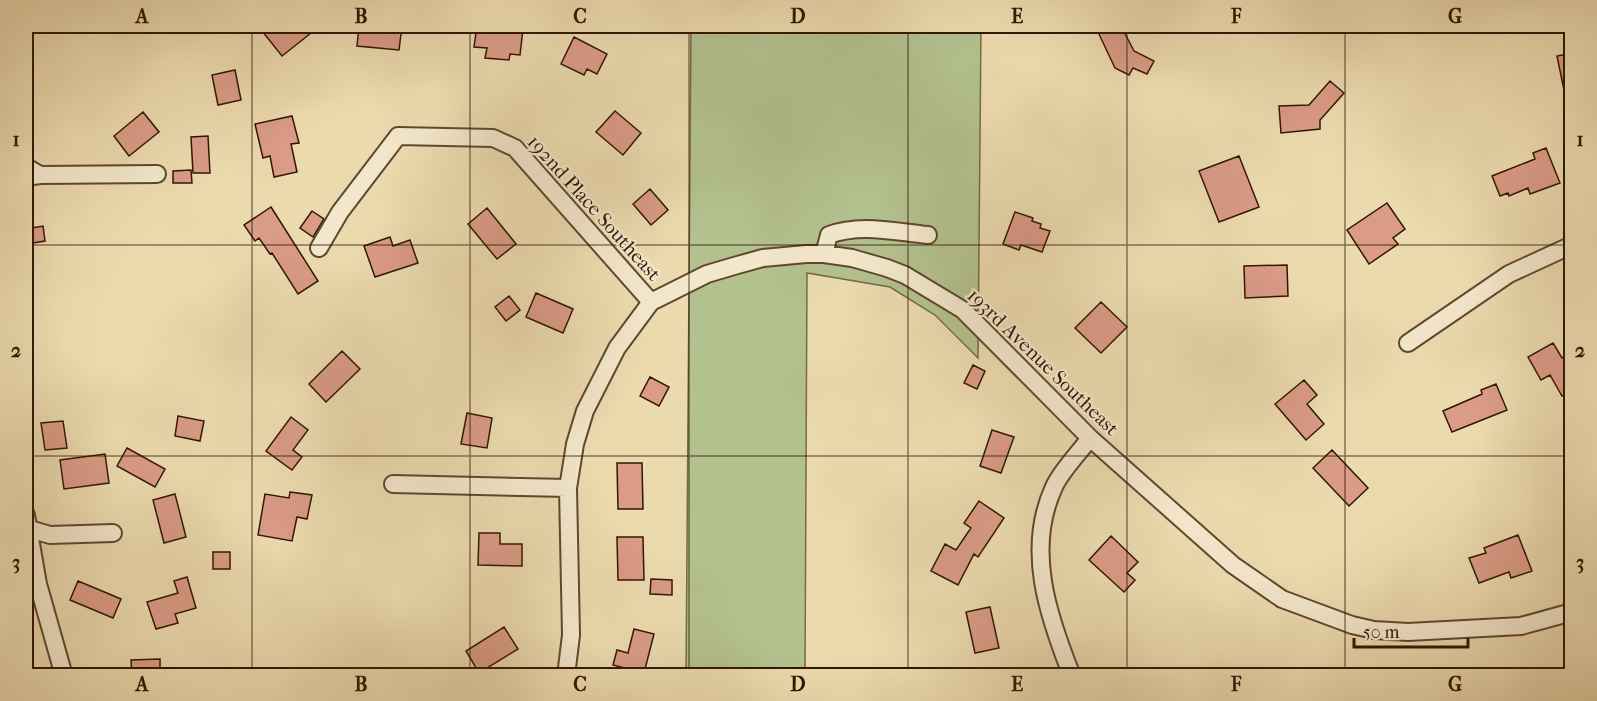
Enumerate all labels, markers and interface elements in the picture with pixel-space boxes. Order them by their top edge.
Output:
text: A [134,5,150,28]
text: B [354,5,368,28]
text: C [573,5,587,28]
text: D [790,5,806,28]
text: E [1011,5,1023,28]
text: F [1230,5,1242,28]
text: G [1448,5,1462,28]
text: 1 [12,128,20,151]
text: 1 [1576,128,1584,151]
street label: 192nd Place Southeast [523,130,665,286]
street label: 193rd Avenue Southeast [963,284,1123,440]
text: 2 [11,339,21,362]
text: 2 [1575,339,1585,362]
text: 3 [12,551,20,574]
text: 3 [1576,551,1584,574]
scale bar [1354,611,1468,649]
text: 50 m [1363,622,1400,643]
text: A [134,673,150,696]
text: B [354,673,368,696]
text: C [573,673,587,696]
text: D [790,673,806,696]
text: E [1011,673,1023,696]
text: F [1230,673,1242,696]
text: G [1448,673,1462,696]

